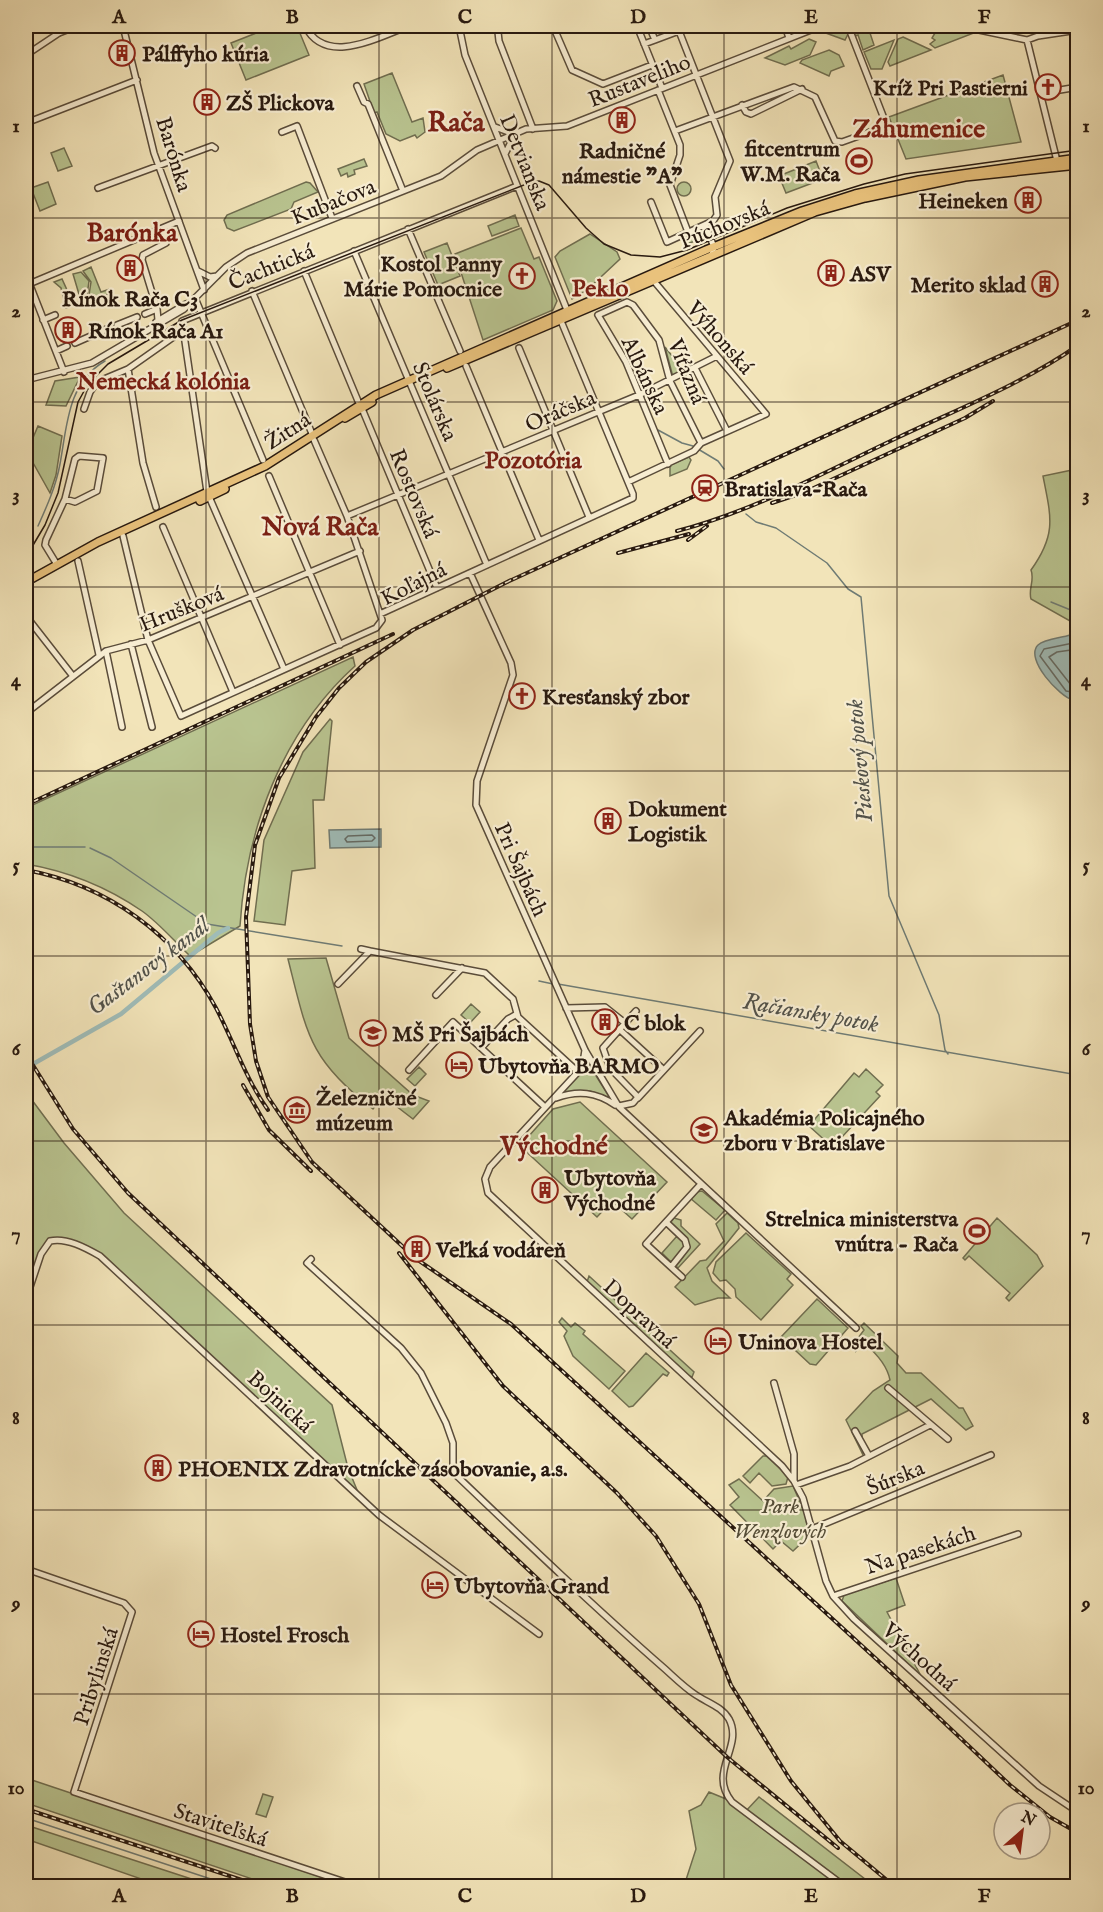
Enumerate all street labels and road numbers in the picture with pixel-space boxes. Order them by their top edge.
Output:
street label: Rustaveliho [585,49,695,115]
street label: Detvianska [492,111,556,215]
street label: Barónka [148,114,198,196]
street label: Kubačova [287,173,381,232]
street label: Púchovská [675,195,775,257]
street label: Čachtická [225,238,319,298]
street label: Výhonská [679,295,759,381]
street label: Albánska [614,331,675,420]
street label: Víťazná [660,334,712,409]
street label: Stolárska [405,358,463,446]
street label: Oráčska [521,384,601,439]
street label: Žitná [259,406,317,457]
street label: Rostovská [382,445,445,543]
street label: Koľajná [376,556,452,613]
street label: Hrušková [135,580,228,639]
street label: Pri Šajbách [487,818,553,921]
street label: Dopravná [596,1274,681,1356]
street label: Bojnická [241,1365,319,1440]
street label: Šúrska [863,1454,929,1503]
street label: Na pasekách [862,1520,980,1582]
street label: Východná [875,1616,962,1698]
street label: Pribylinská [68,1624,126,1729]
street label: Staviteľská [170,1798,271,1854]

